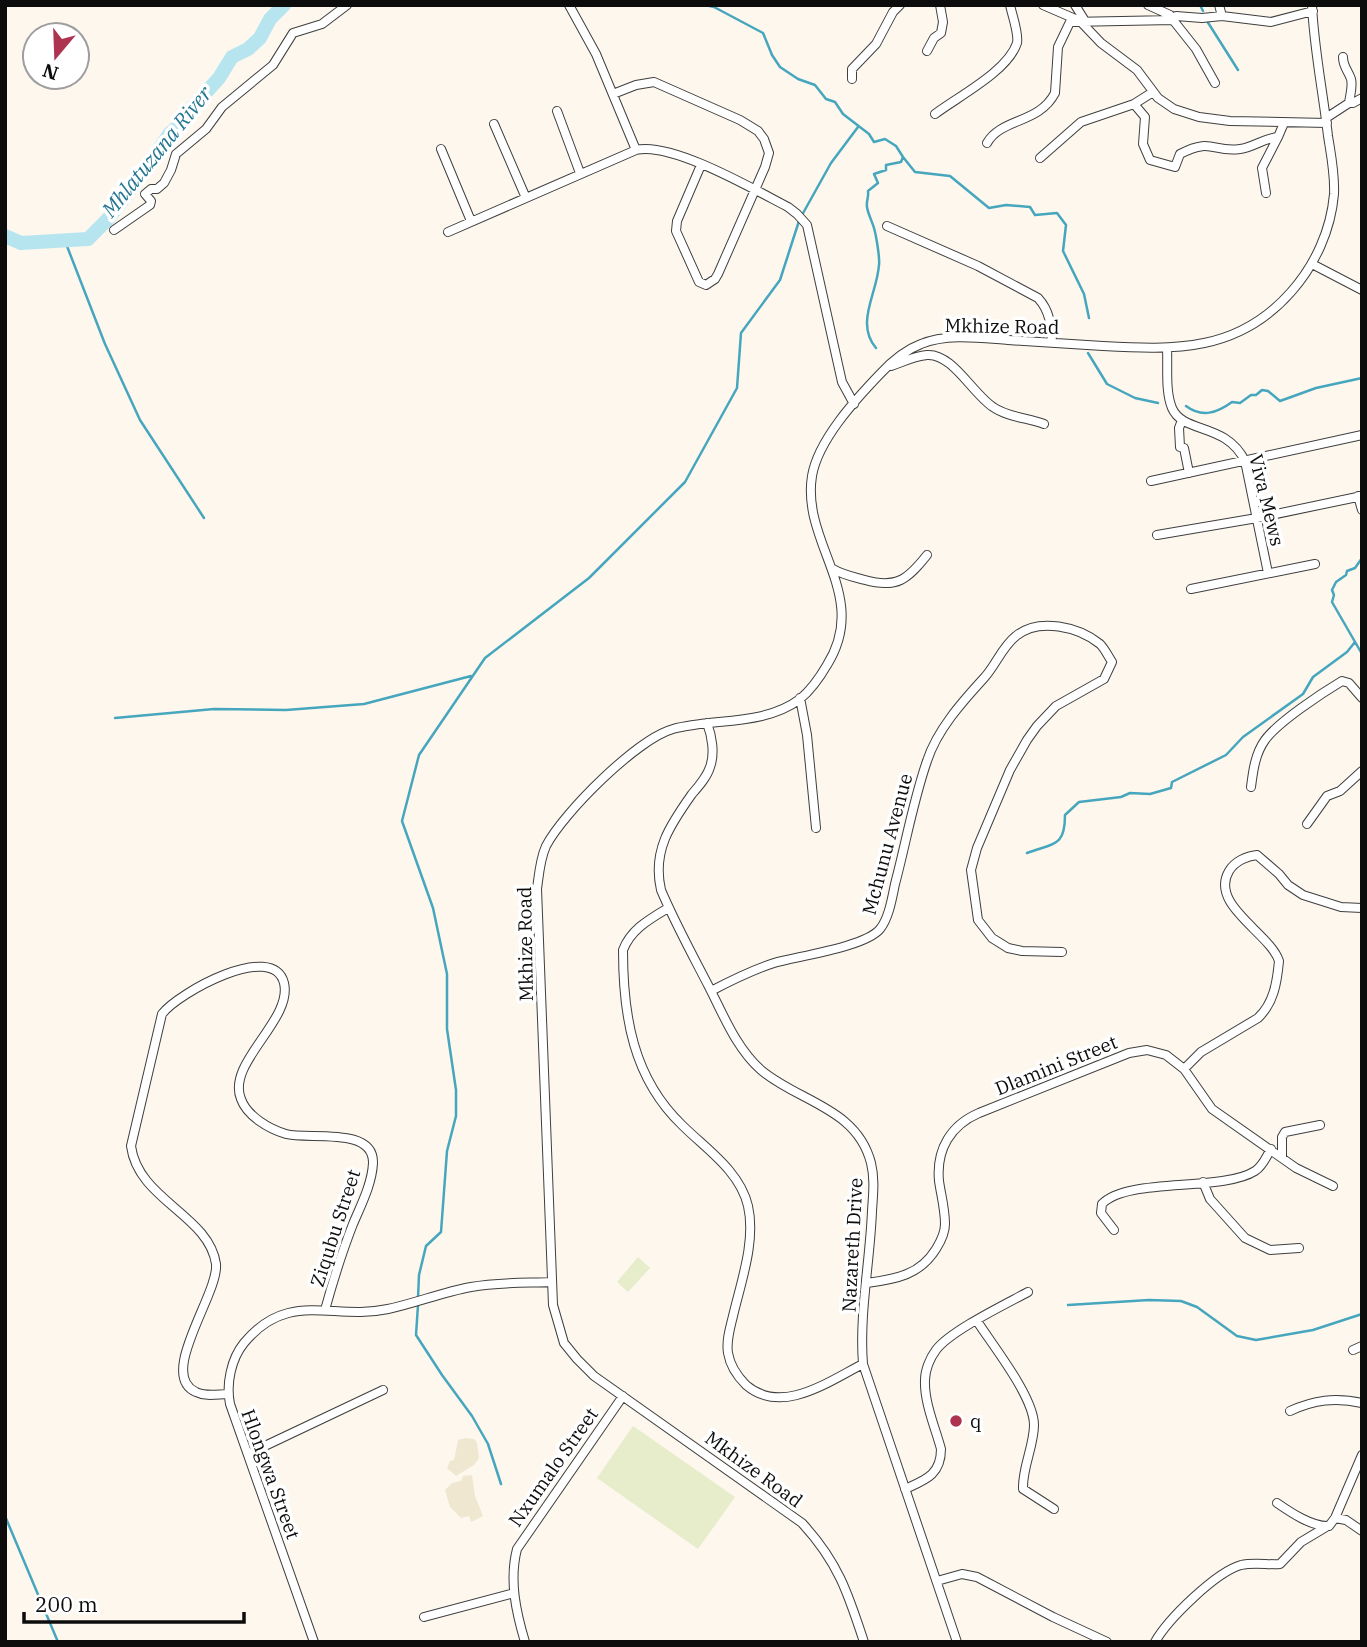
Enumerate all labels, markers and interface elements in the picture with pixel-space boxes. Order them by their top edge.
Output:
north arrow [21,21,91,91]
text: N [39,58,61,86]
water label: Mhlatuzana River [94,80,218,223]
street label: Mkhize Road [944,313,1060,339]
street label: Viva Mews [1244,452,1290,548]
street label: Mchunu Avenue [857,771,917,917]
street label: Mkhize Road [512,886,538,1002]
street label: Dlamini Street [991,1030,1121,1100]
street label: Ziqubu Street [305,1166,365,1290]
street label: Nazareth Drive [836,1177,868,1313]
street label: Nxumalo Street [503,1403,603,1531]
street label: Hlongwa Street [236,1406,306,1543]
place label: q [970,1409,981,1433]
marker: q [948,1413,964,1429]
street label: Mkhize Road [700,1426,808,1512]
scale bar [24,1580,245,1624]
text: 200 m [35,1590,98,1618]

